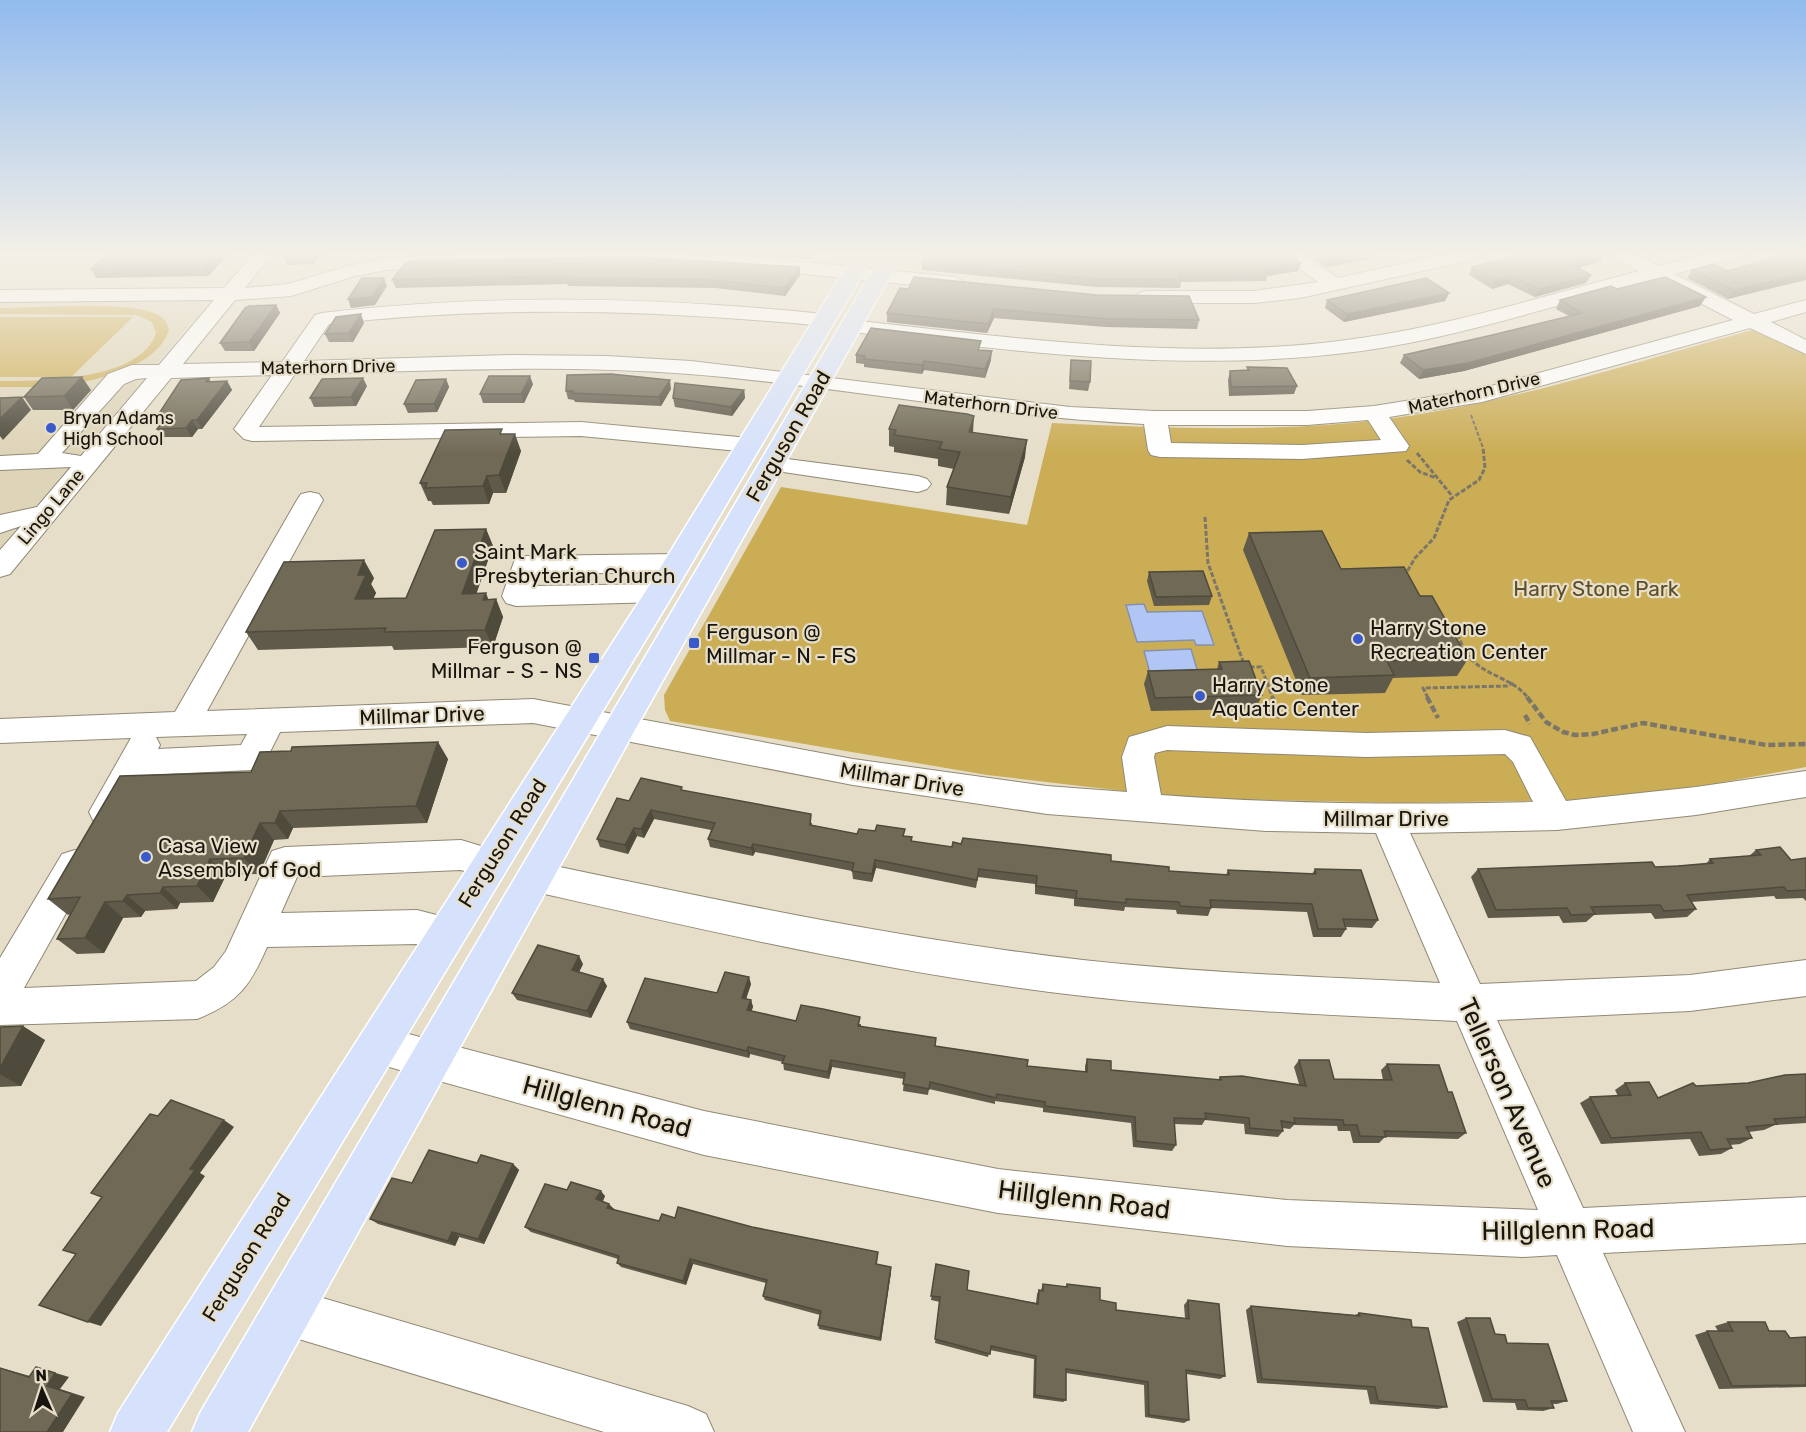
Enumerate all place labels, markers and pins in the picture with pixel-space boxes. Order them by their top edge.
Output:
place label: Bryan Adams High School [63,407,174,450]
marker: Bryan Adams High School [44,421,58,435]
place label: Saint Mark Presbyterian Church [474,539,675,588]
marker: Saint Mark Presbyterian Church [455,556,469,570]
place label: Harry Stone Recreation Center [1370,615,1548,664]
place label: Ferguson @ Millmar - N - FS [706,619,856,668]
marker: Harry Stone Recreation Center [1351,632,1365,646]
place label: Ferguson @ Millmar - S - NS [431,634,582,683]
marker: Ferguson @ Millmar - N - FS [687,636,701,650]
marker: Ferguson @ Millmar - S - NS [587,651,601,665]
place label: Harry Stone Aquatic Center [1212,672,1359,721]
marker: Harry Stone Aquatic Center [1193,689,1207,703]
place label: Casa View Assembly of God [158,833,321,882]
marker: Casa View Assembly of God [139,850,153,864]

